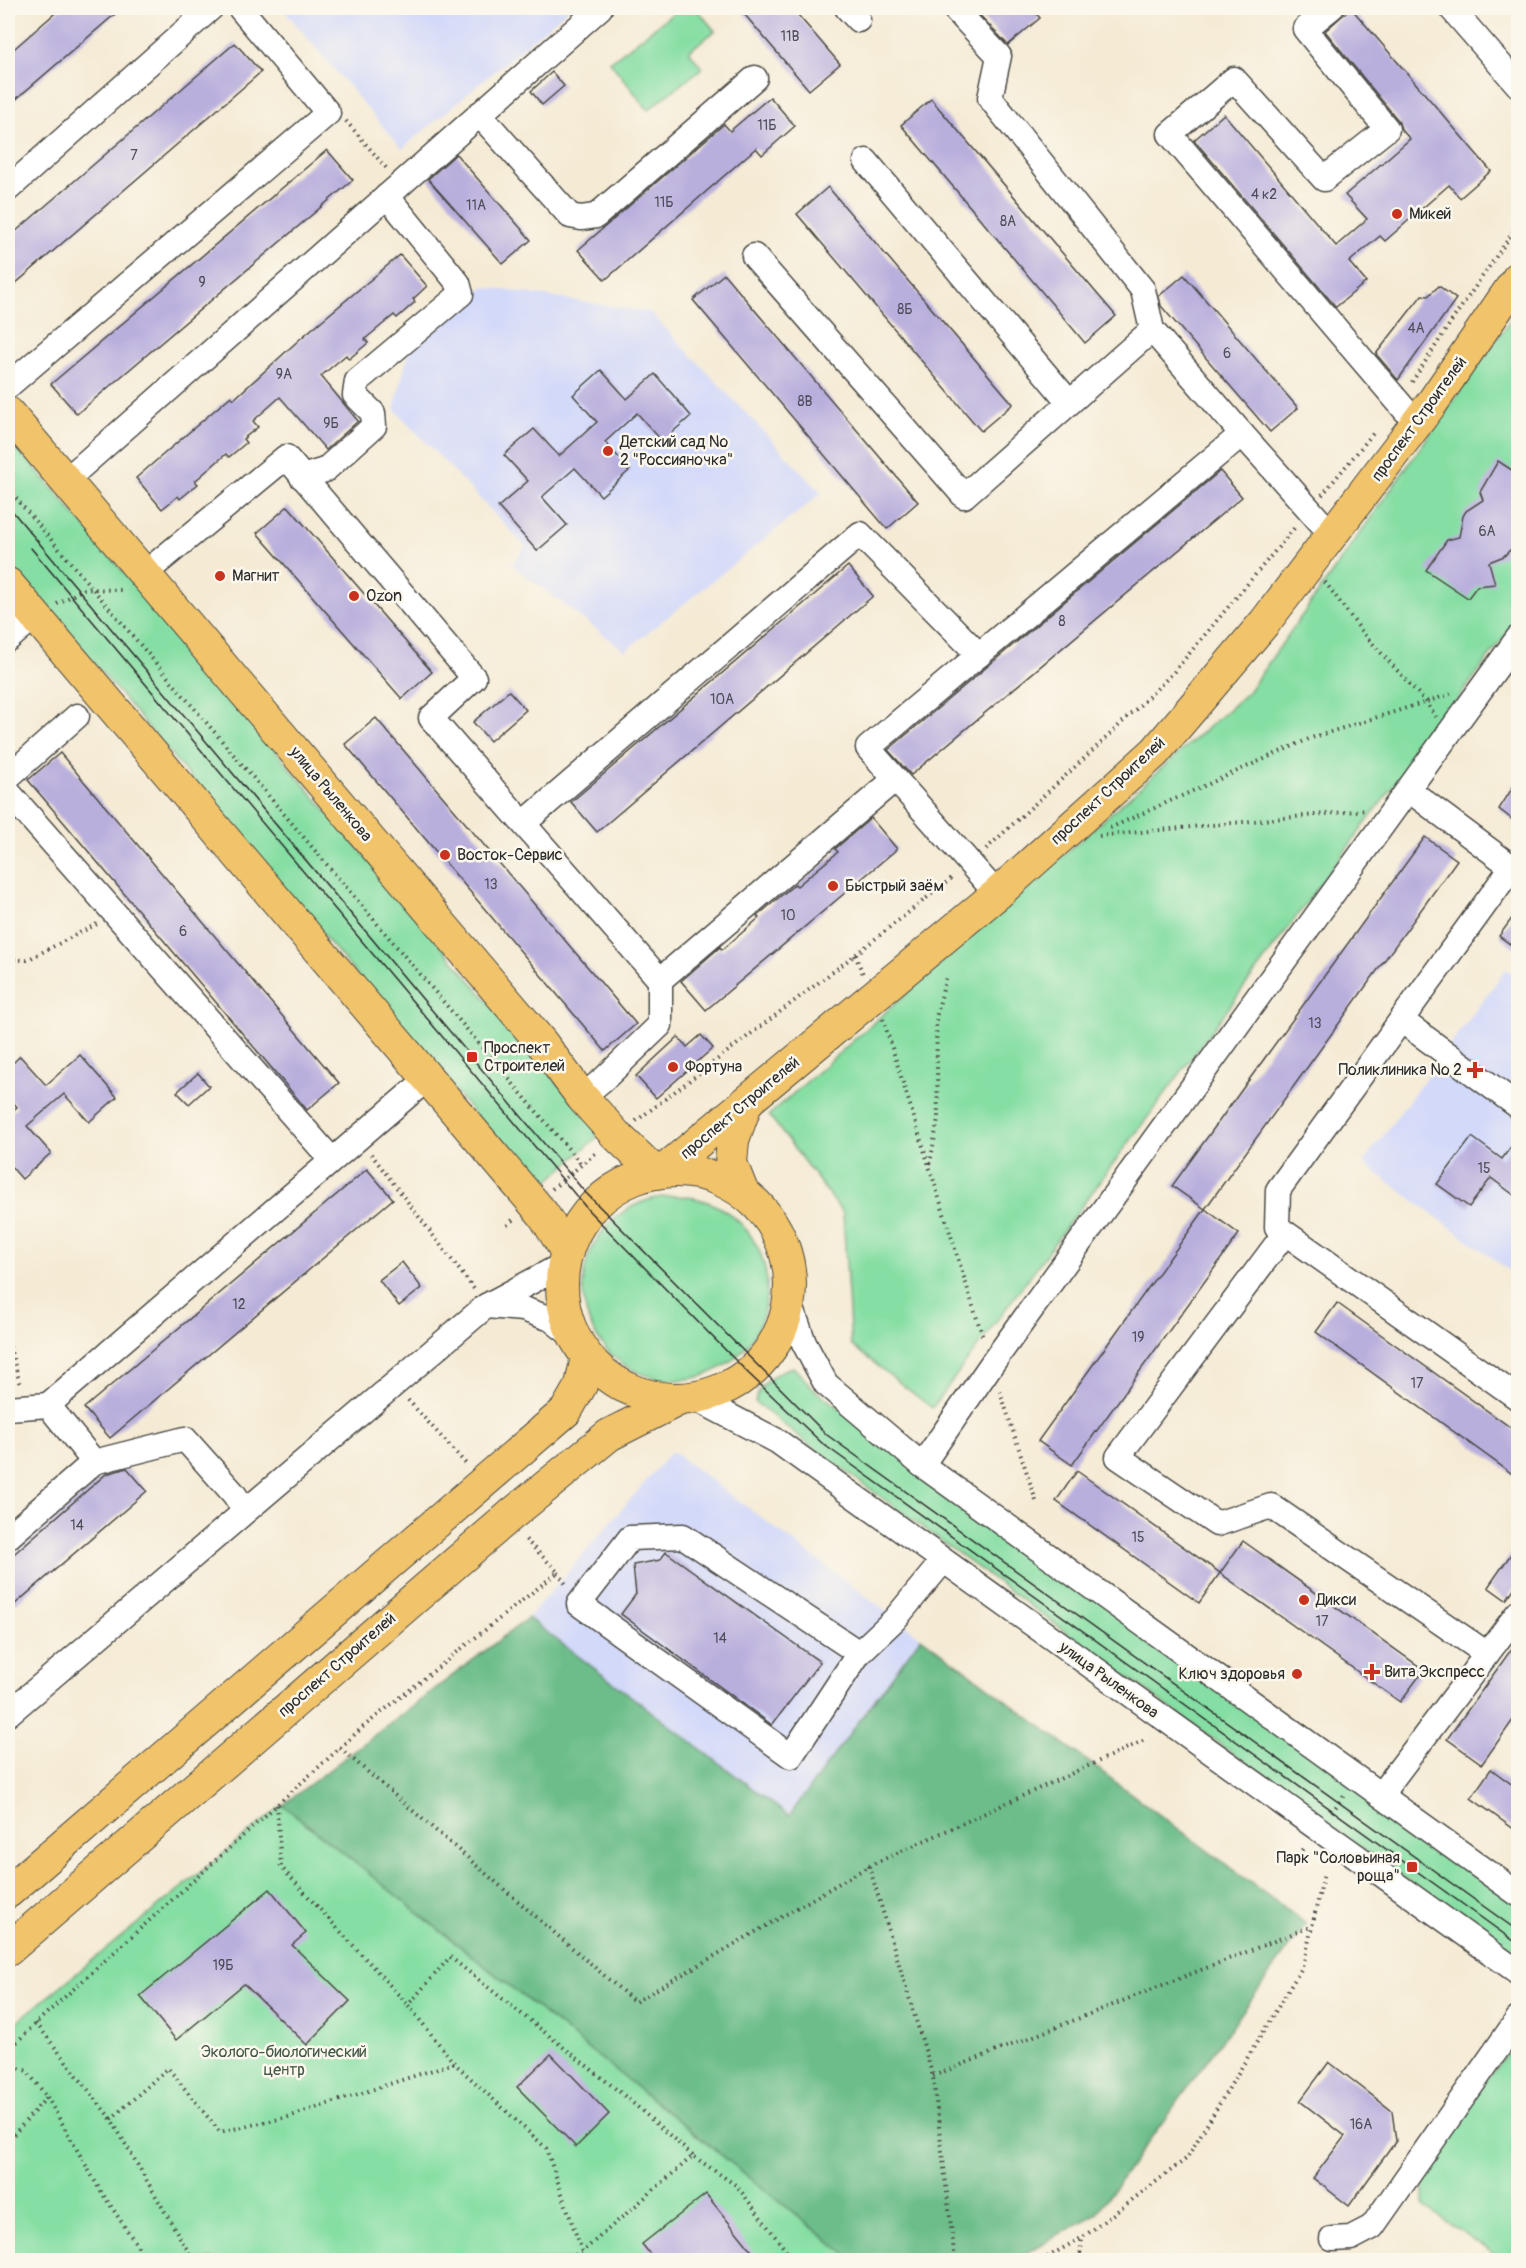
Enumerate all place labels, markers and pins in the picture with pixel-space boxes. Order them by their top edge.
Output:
place label: Микей [1409,204,1451,224]
marker: Микей [1390,207,1404,221]
place label: Детский сад № 2 "Россияночка" [619,432,733,470]
marker: Детский сад № 2 "Россияночка" [601,444,615,458]
place label: Магнит [232,566,280,586]
marker: Магнит [213,569,227,583]
place label: Ozon [366,586,402,606]
marker: Ozon [347,589,361,603]
place label: Восток-Сервис [457,845,563,865]
marker: Восток-Сервис [438,848,452,862]
place label: Быстрый заём [845,876,944,896]
marker: Быстрый заём [826,879,840,893]
place label: Проспект Строителей [484,1038,565,1076]
marker: Проспект Строителей [465,1050,479,1064]
place label: Фортуна [685,1057,742,1077]
marker: Фортуна [666,1060,680,1074]
place label: Поликлиника № 2 [1338,1060,1462,1080]
marker: Поликлиника № 2 [1466,1061,1484,1079]
place label: Дикси [1315,1590,1356,1610]
marker: Дикси [1297,1593,1311,1607]
place label: Вита Экспресс [1384,1662,1485,1682]
place label: Ключ здоровья [1179,1664,1285,1684]
marker: Вита Экспресс [1365,1665,1379,1679]
marker: Ключ здоровья [1290,1667,1304,1681]
place label: Парк "Соловьиная роща" [1276,1848,1400,1886]
marker: Парк "Соловьиная роща" [1405,1860,1419,1874]

